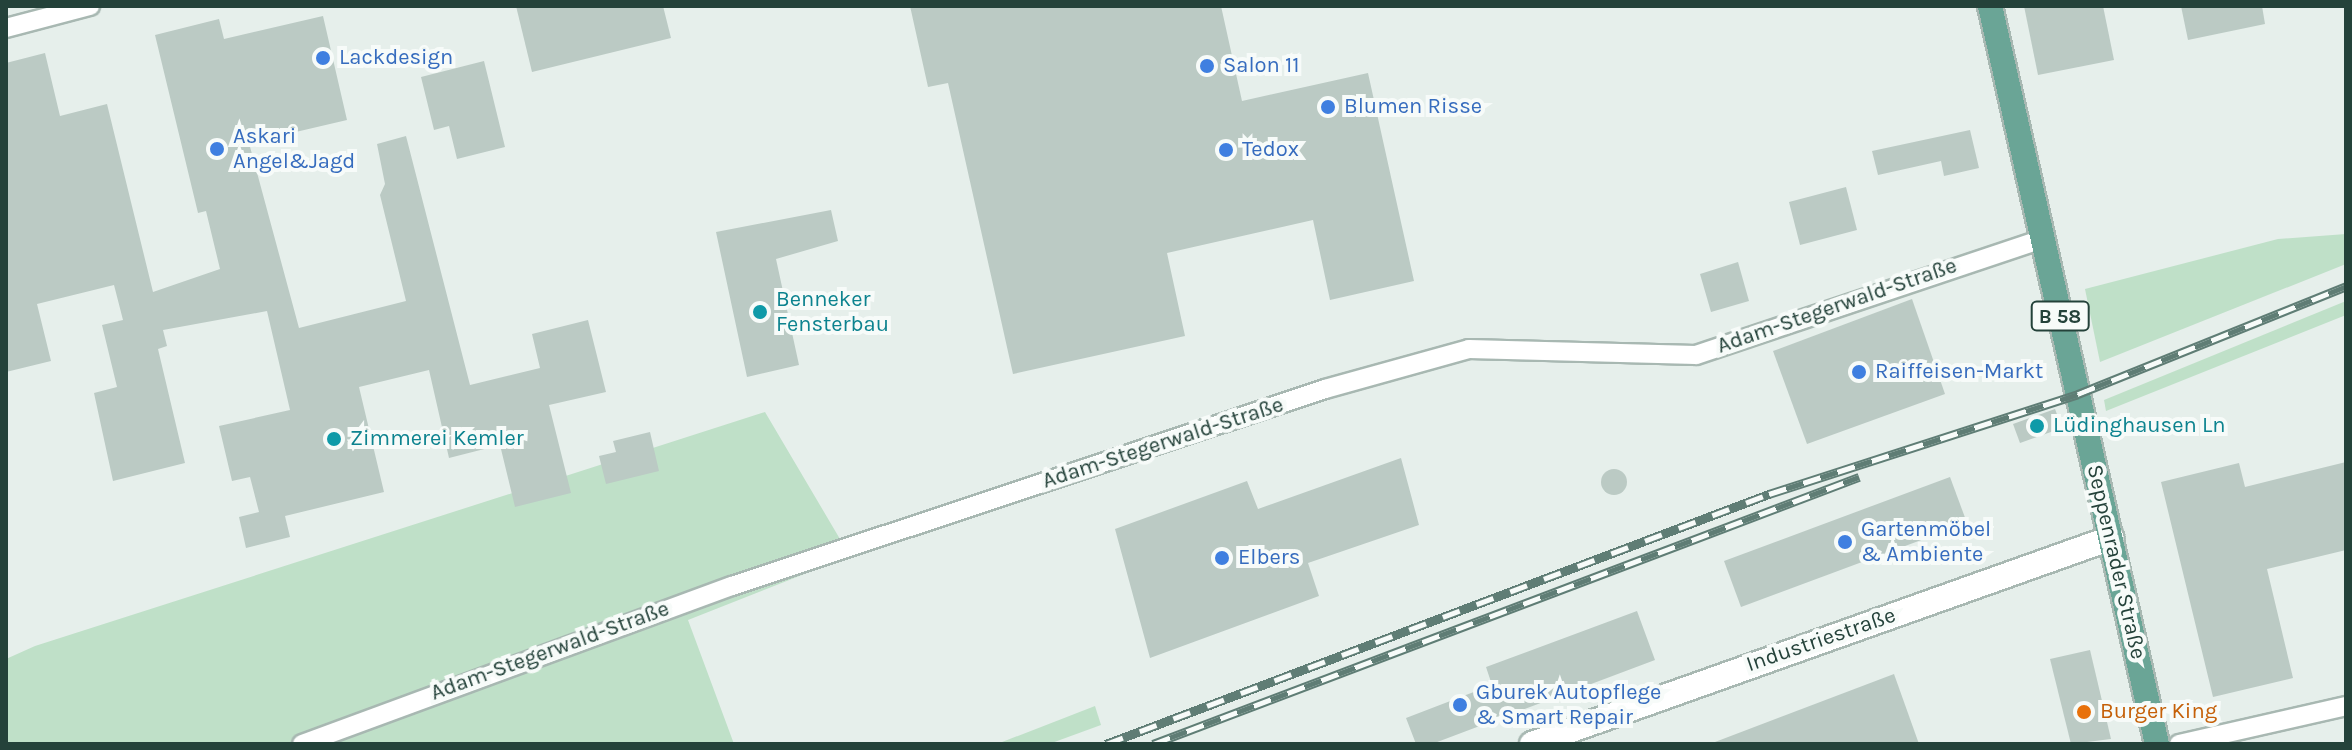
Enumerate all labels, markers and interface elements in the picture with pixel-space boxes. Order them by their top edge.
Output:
place label: Lackdesign [339,45,453,71]
marker: Lackdesign [314,49,332,67]
place label: Salon 11 [1223,53,1300,79]
marker: Salon 11 [1198,57,1216,75]
place label: Blumen Risse [1344,94,1482,120]
marker: Blumen Risse [1319,98,1337,116]
place label: Askari Angel&Jagd [233,123,355,174]
place label: Tedox [1242,137,1299,163]
marker: Askari Angel&Jagd [208,140,226,158]
marker: Tedox [1217,141,1235,159]
street label: Adam-Stegerwald-Straße [1714,253,1960,359]
place label: Benneker Fensterbau [776,286,889,338]
road number: B 58 [2030,300,2090,332]
marker: Benneker Fensterbau [751,303,769,321]
place label: Raiffeisen-Markt [1875,359,2043,385]
marker: Raiffeisen-Markt [1850,363,1868,381]
street label: Adam-Stegerwald-Straße [1039,392,1287,494]
place label: Lüdinghausen Ln [2053,413,2226,439]
marker: Lüdinghausen Ln [2028,417,2046,435]
place label: Zimmerei Kemler [350,426,524,452]
marker: Zimmerei Kemler [325,430,343,448]
street label: Seppenrader Straße [2081,462,2151,662]
place label: Gartenmöbel & Ambiente [1861,516,1991,568]
marker: Gartenmöbel & Ambiente [1836,533,1854,551]
place label: Elbers [1238,545,1300,571]
marker: Elbers [1213,549,1231,567]
street label: Adam-Stegerwald-Straße [427,596,673,706]
street label: Industriestraße [1743,602,1899,678]
place label: Gburek Autopflege & Smart Repair [1476,679,1661,730]
marker: Gburek Autopflege & Smart Repair [1451,696,1469,714]
place label: Burger King [2100,699,2217,725]
marker: Burger King [2075,703,2093,721]

